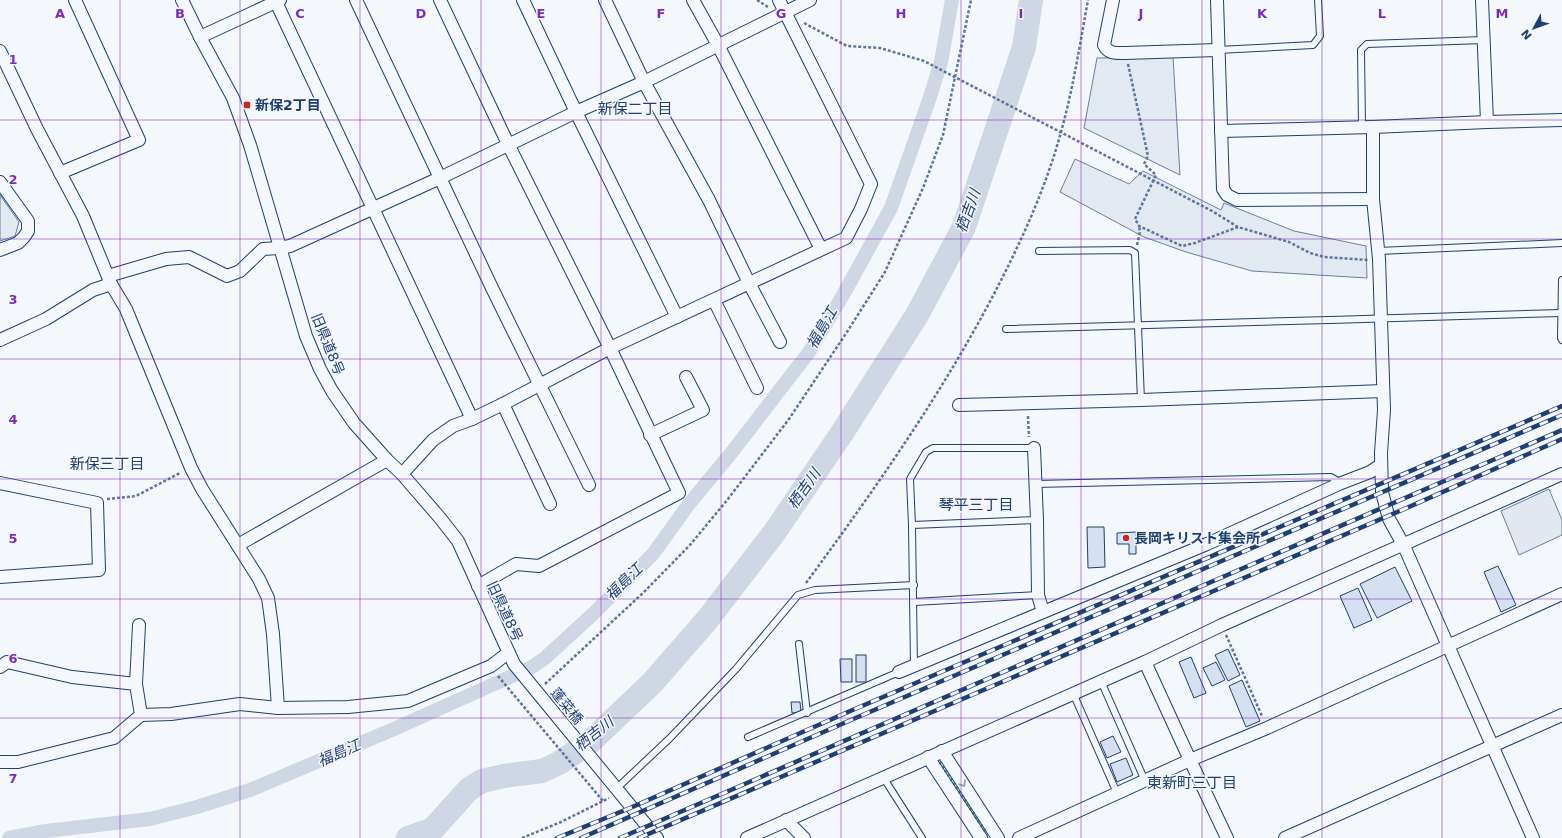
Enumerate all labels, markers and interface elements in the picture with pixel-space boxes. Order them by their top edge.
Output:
text: A [55,6,65,21]
text: B [175,6,185,21]
text: C [295,6,305,21]
text: D [416,6,427,21]
text: E [537,6,545,21]
text: F [657,6,665,21]
text: G [776,6,786,21]
text: H [896,6,906,21]
text: I [1019,6,1023,21]
text: J [1138,6,1143,21]
text: K [1257,6,1268,21]
text: L [1378,6,1386,21]
text: M [1496,6,1508,21]
north arrow [1514,8,1554,48]
text: N [1519,26,1535,42]
text: 1 [8,52,18,67]
place label: 新保2丁目 [255,97,321,113]
marker: 新保2丁目 [242,100,252,110]
district label: 新保二丁目 [597,100,673,118]
text: 2 [8,172,18,187]
water label: 栖吉川 [952,185,985,235]
text: 3 [8,292,18,307]
water label: 福島江 [803,302,842,352]
street label: 旧県道8号 [308,311,348,377]
text: 4 [8,412,18,427]
district label: 新保三丁目 [69,455,145,473]
water label: 栖吉川 [784,464,825,513]
district label: 琴平三丁目 [938,496,1014,514]
place label: 長岡キリスト集会所 [1134,530,1260,546]
text: 5 [8,531,18,546]
marker: 長岡キリスト集会所 [1121,533,1131,543]
water label: 福島江 [602,559,648,604]
street label: 旧県道8号 [484,578,526,644]
text: 6 [8,651,18,666]
street label: 蓬菜橋 [548,685,586,727]
water label: 栖吉川 [571,712,619,755]
water label: 福島江 [315,735,365,770]
text: 7 [8,771,18,786]
district label: 東新町三丁目 [1147,774,1237,792]
one-way arrow [959,780,966,787]

